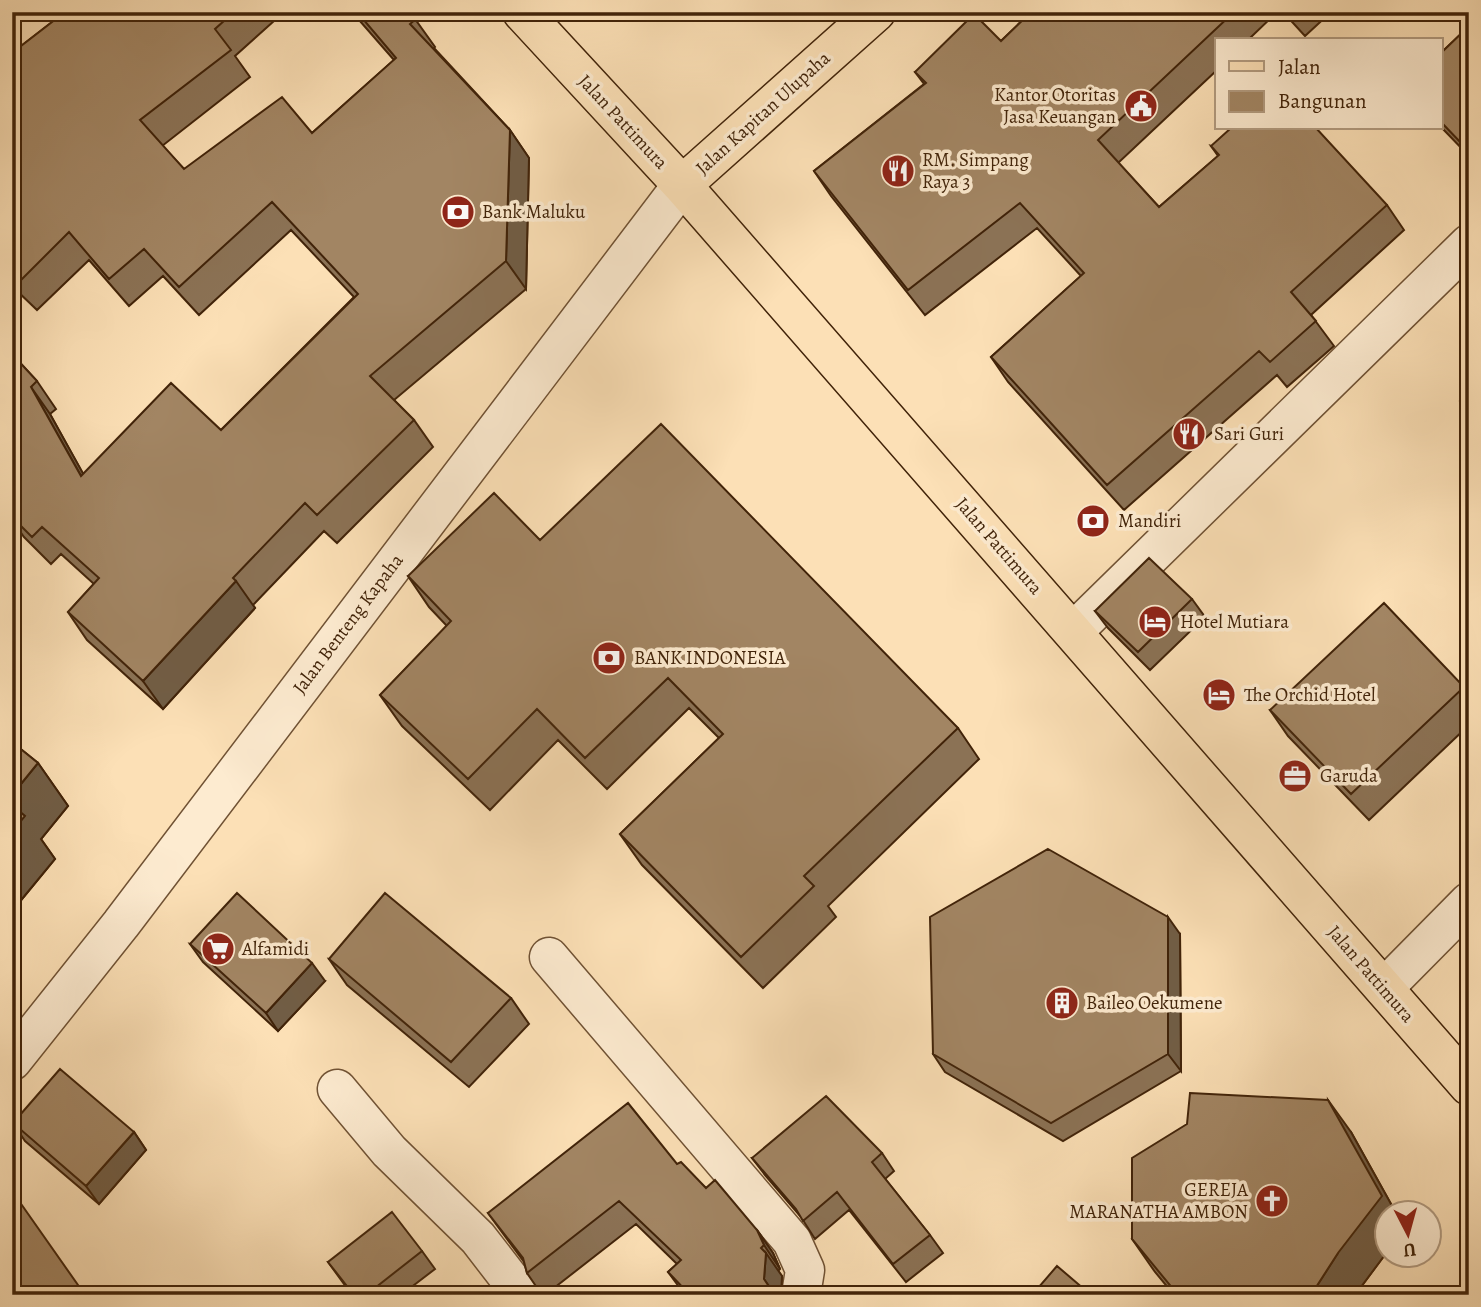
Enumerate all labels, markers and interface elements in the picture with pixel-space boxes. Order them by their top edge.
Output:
legend [1215,38,1442,130]
street label: Jalan Kapitan Ulupaha [690,45,836,181]
text: Jalan [1278,53,1320,81]
street label: Jalan Pattimura [572,69,674,175]
place label: Kantor Otoritas Jasa Keuangan [994,82,1116,130]
public building icon: Kantor Otoritas Jasa Keuangan [1122,87,1160,125]
text: Bangunan [1278,87,1367,115]
place label: RM. Simpang Raya 3 [922,147,1029,195]
restaurant icon: RM. Simpang Raya 3 [879,152,917,190]
bank icon: Bank Maluku [439,193,477,231]
place label: Bank Maluku [482,199,586,225]
restaurant icon: Sari Guri [1170,415,1208,453]
place label: Sari Guri [1214,421,1284,447]
street label: Jalan Pattimura [949,492,1049,600]
bank icon: Mandiri [1074,502,1112,540]
place label: Mandiri [1118,508,1181,534]
street label: Jalan Benteng Kapaha [287,549,409,699]
hotel icon: Hotel Mutiara [1136,603,1174,641]
place label: Hotel Mutiara [1180,609,1289,635]
bank icon: BANK INDONESIA [590,639,628,677]
place label: BANK INDONESIA [634,645,786,671]
hotel icon: The Orchid Hotel [1200,676,1238,714]
place label: The Orchid Hotel [1244,682,1376,708]
office icon: Garuda [1276,757,1314,795]
place label: Garuda [1320,763,1378,789]
street label: Jalan Pattimura [1321,920,1421,1028]
supermarket icon: Alfamidi [199,930,237,968]
place label: Alfamidi [241,936,309,962]
building icon: Baileo Oekumene [1043,984,1081,1022]
place label: Baileo Oekumene [1086,990,1223,1016]
place label: GEREJA MARANATHA AMBON [1069,1177,1249,1225]
church icon: GEREJA MARANATHA AMBON [1253,1182,1291,1220]
north arrow [1372,1198,1442,1268]
text: U [1402,1236,1417,1264]

